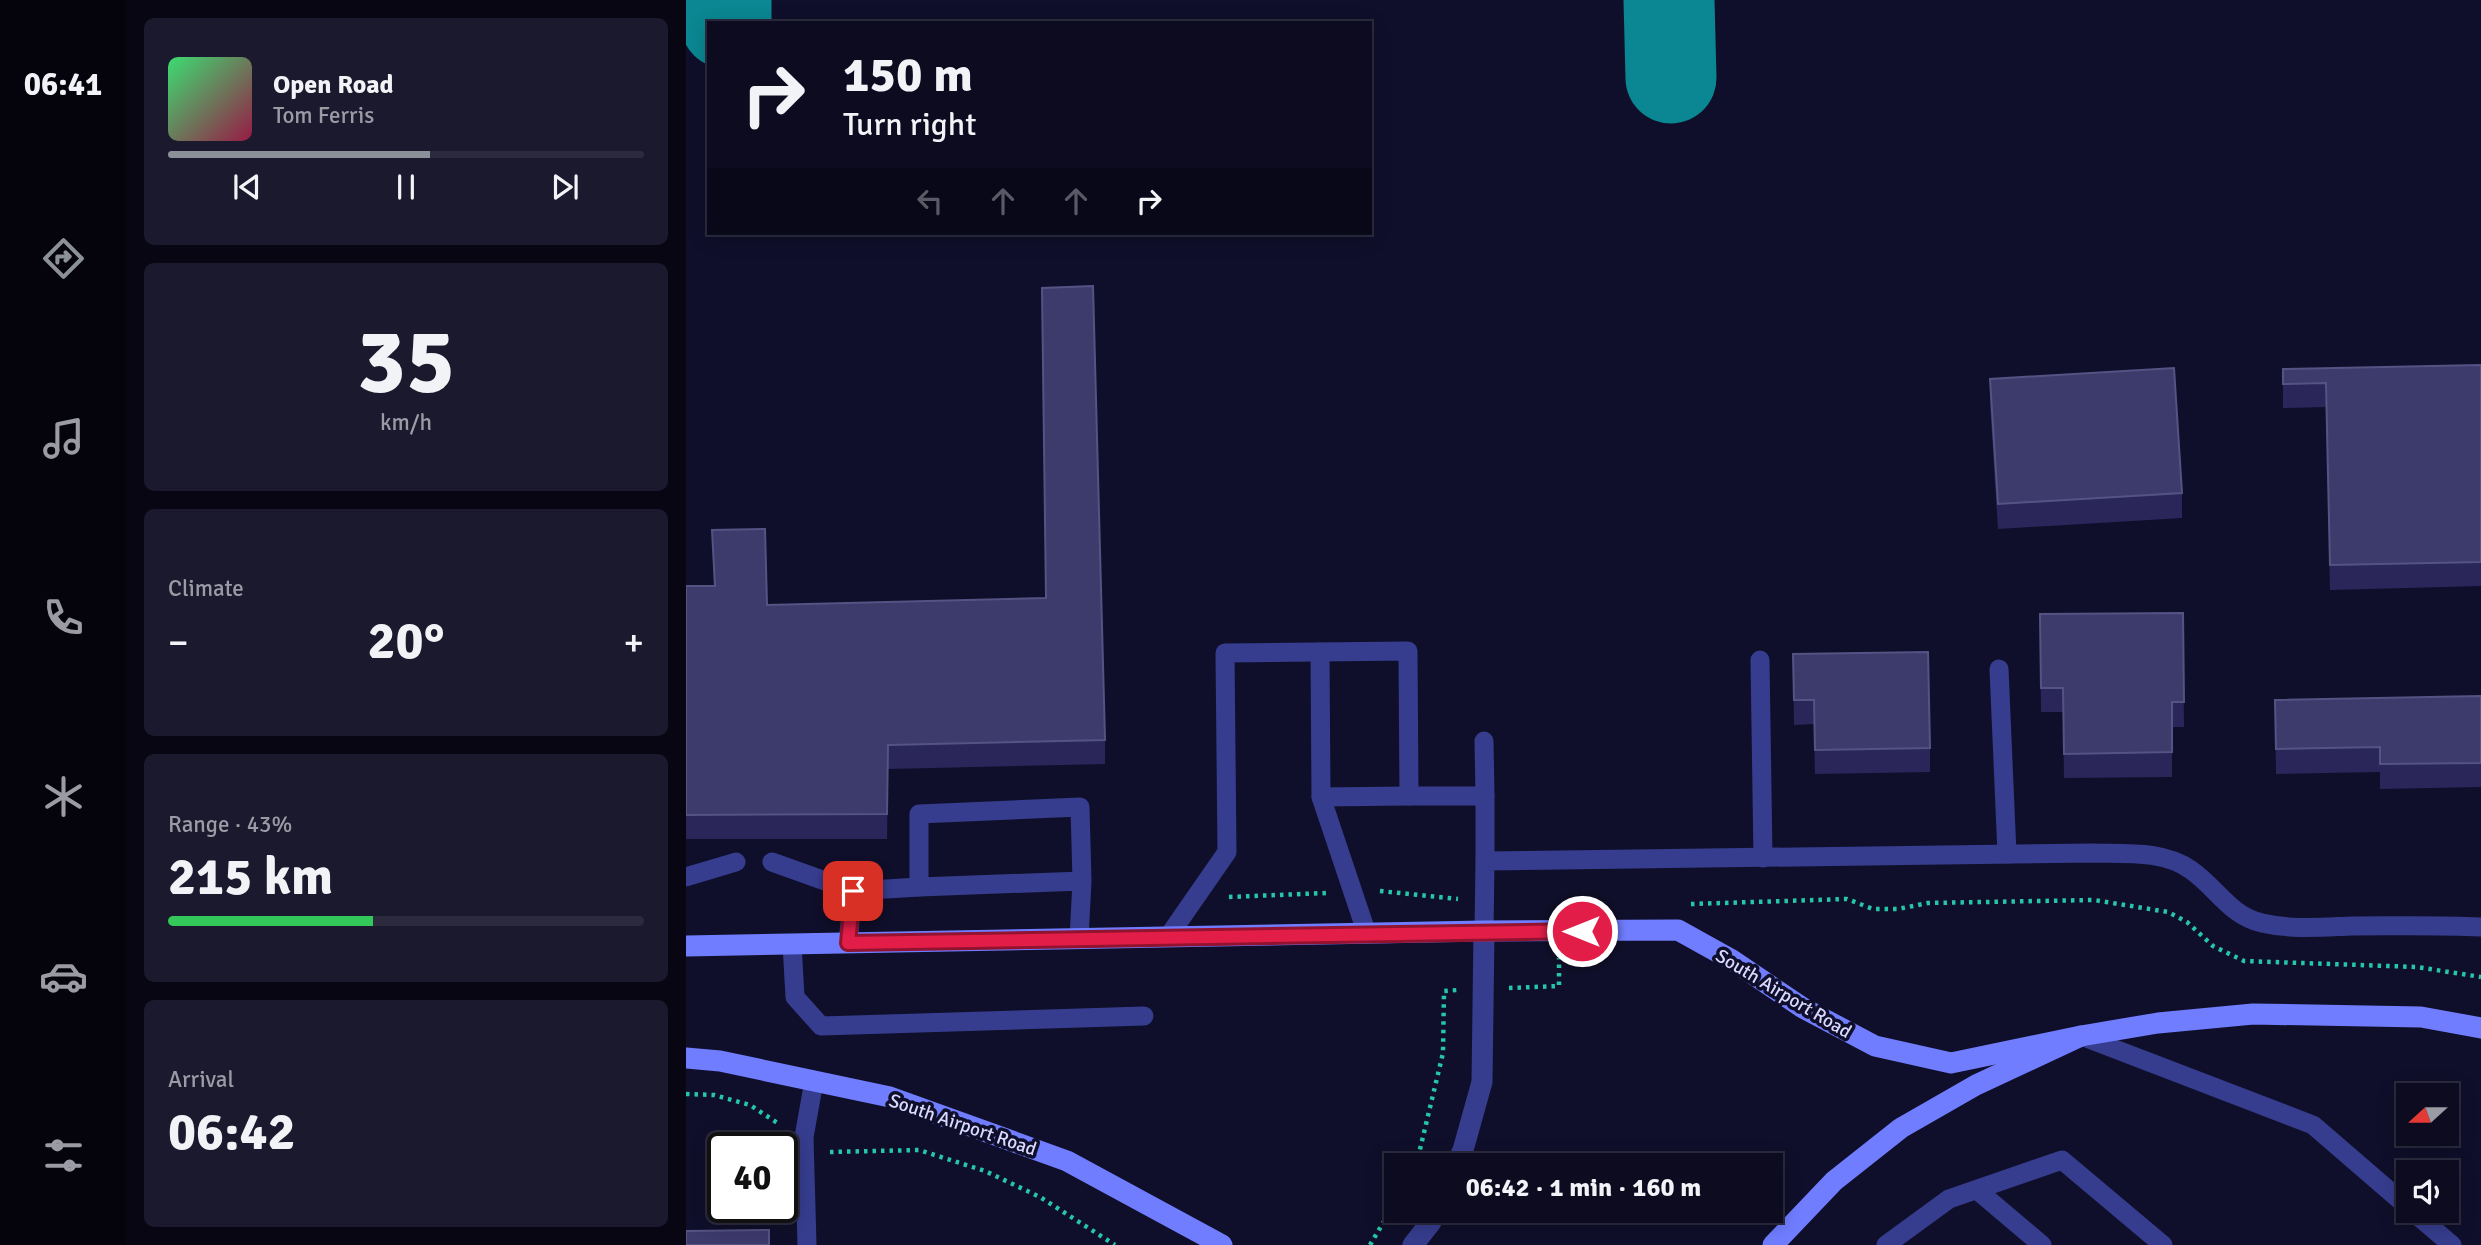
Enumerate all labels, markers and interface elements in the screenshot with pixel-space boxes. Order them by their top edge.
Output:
text: 150 m [843,45,973,105]
icon: right [728,49,819,140]
text: 06:41 [24,65,102,104]
text: Open Road [273,69,394,101]
text: Tom Ferris [273,101,374,130]
text: Turn right [843,105,976,144]
icon: previous [228,168,266,206]
icon: pause [387,168,425,206]
icon: next [546,168,584,206]
icon: left [911,182,949,220]
icon: ahead [984,182,1022,220]
icon: ahead [1057,182,1095,220]
icon: right [1130,182,1168,220]
icon: directions [39,234,88,283]
text: 35 [357,306,455,419]
text: km/h [380,408,432,437]
icon: music [39,414,88,463]
text: Climate [168,574,244,603]
icon: phone [39,593,88,642]
text: 20° [368,609,444,673]
text: − [168,619,189,666]
text: + [623,619,644,666]
icon: climate [39,772,88,821]
text: Range · 43% [168,810,292,839]
text: 215 km [168,845,333,909]
pin [823,861,883,921]
icon: arrive [834,872,872,910]
position arrow [1545,894,1619,968]
street label: South Airport Road [1711,944,1856,1044]
icon: car [39,952,88,1001]
text: Arrival [168,1065,234,1094]
north arrow [2396,1083,2459,1146]
map controls [2396,1083,2459,1223]
street label: South Airport Road [886,1088,1040,1161]
text: 06:42 [168,1100,296,1164]
icon: filters [39,1131,88,1180]
speed limit sign: 40 [707,1132,798,1223]
button: sound [2396,1160,2459,1223]
text: 06:42 · 1 min · 160 m [1466,1172,1701,1204]

